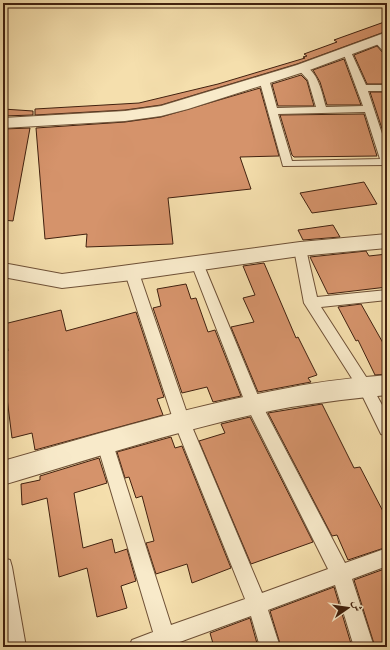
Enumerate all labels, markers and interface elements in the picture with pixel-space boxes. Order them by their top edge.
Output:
north arrow [328,588,368,628]
text: ش [350,599,365,613]

